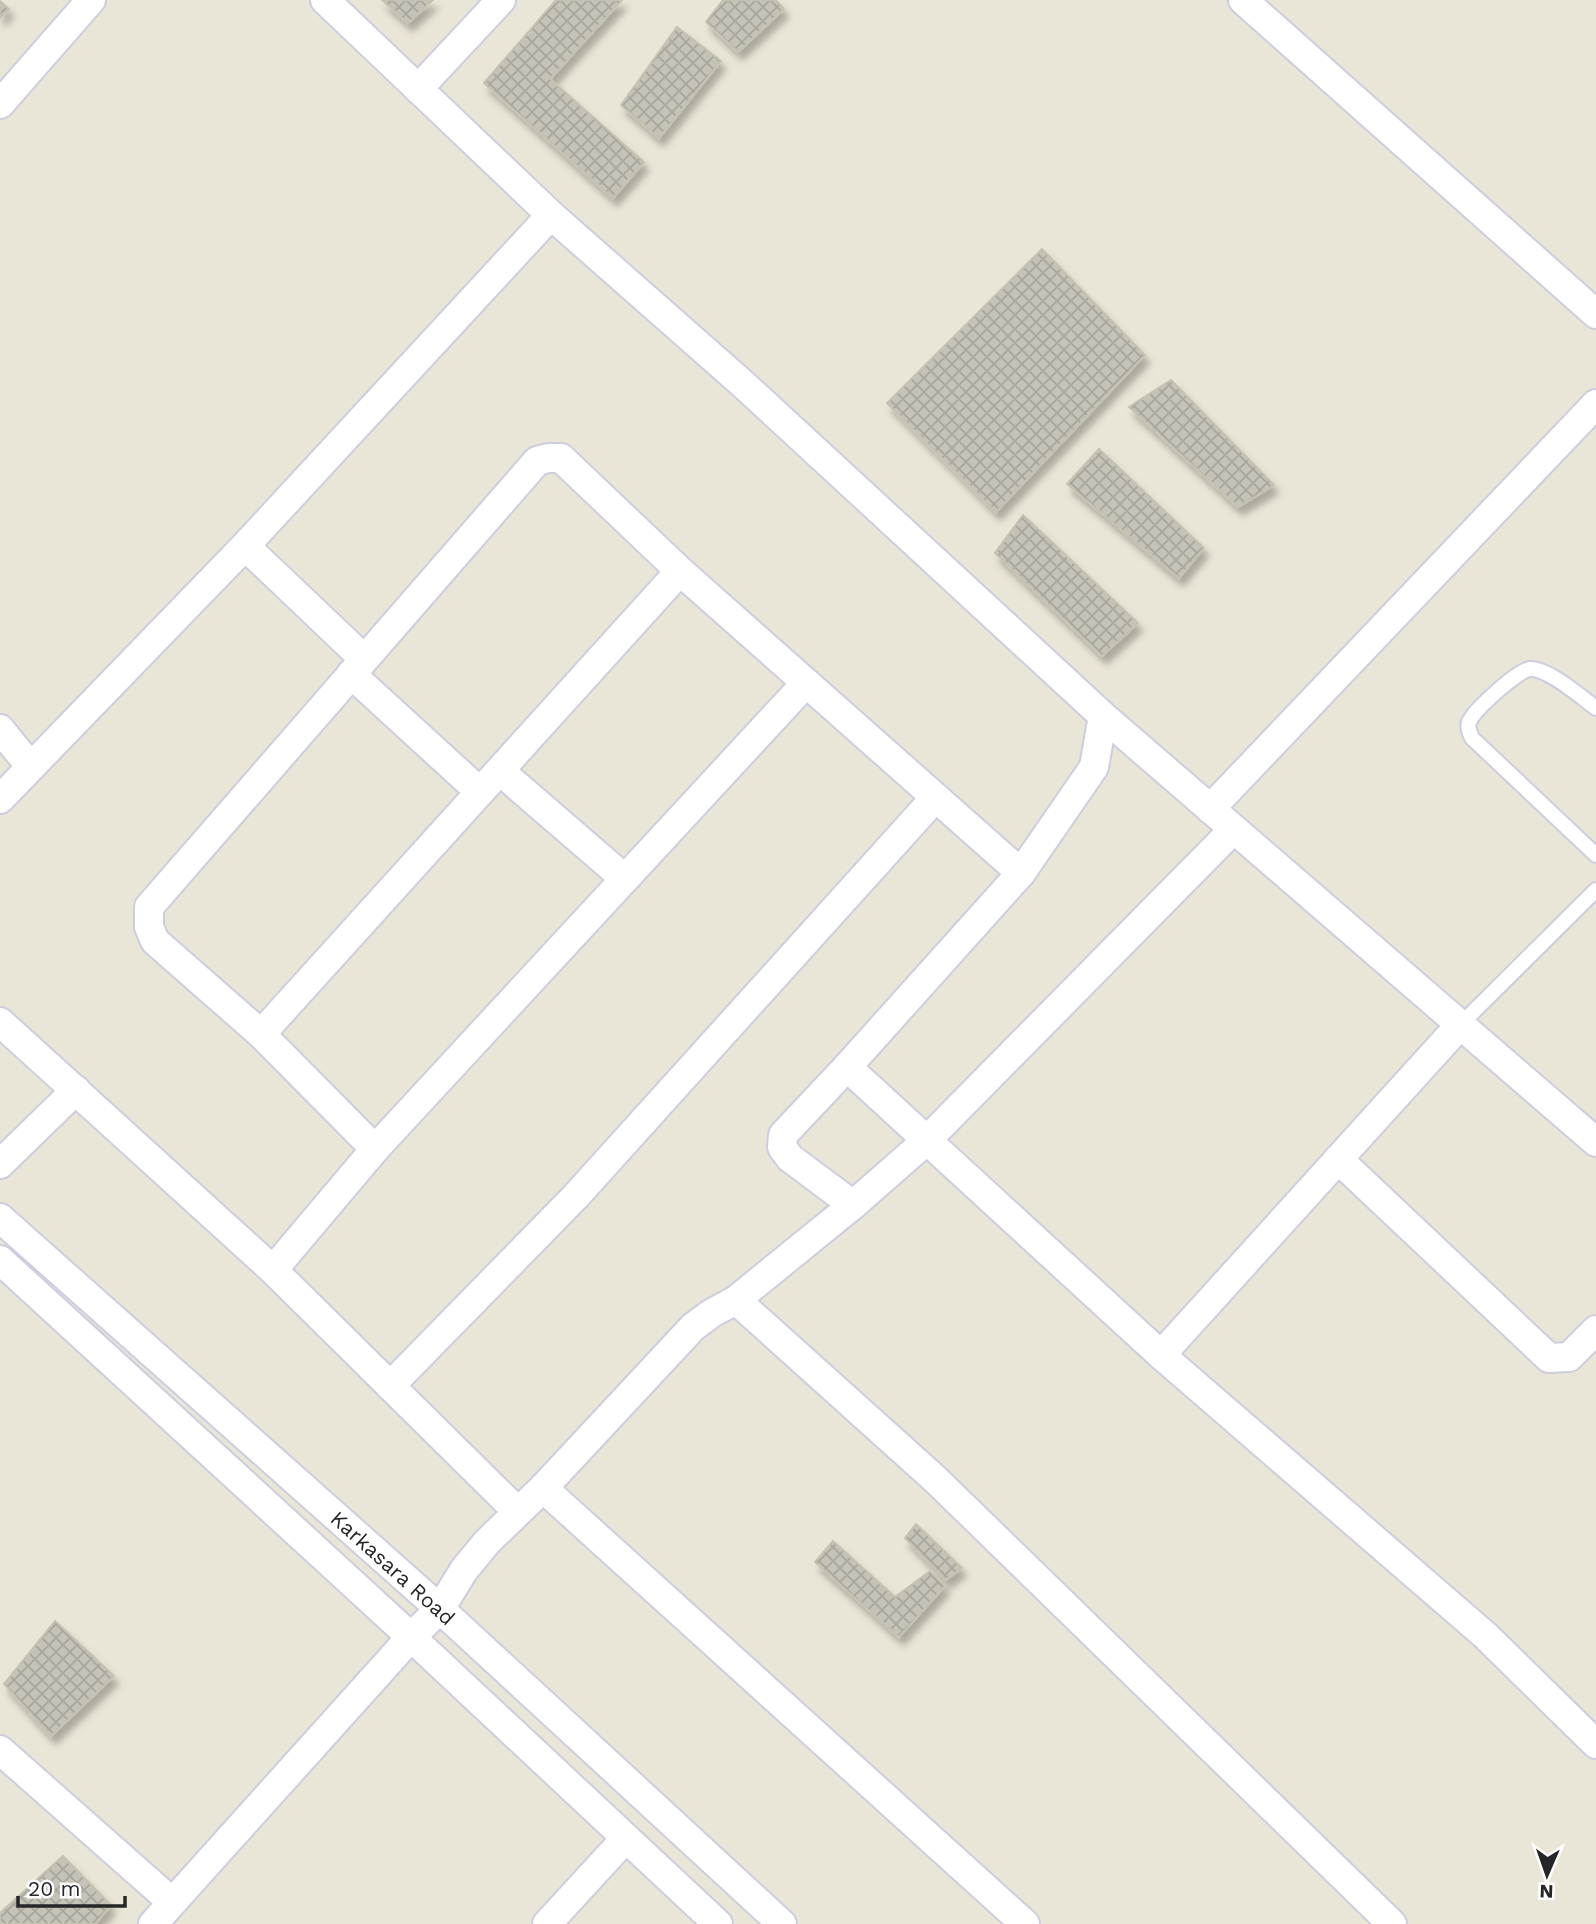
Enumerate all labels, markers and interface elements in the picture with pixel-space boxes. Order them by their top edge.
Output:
street label: Karkasara Road [326,1506,460,1630]
north arrow [1512,1840,1582,1910]
scale bar [18,1864,124,1908]
text: 20 m [28,1876,80,1901]
text: N [1539,1880,1554,1903]

